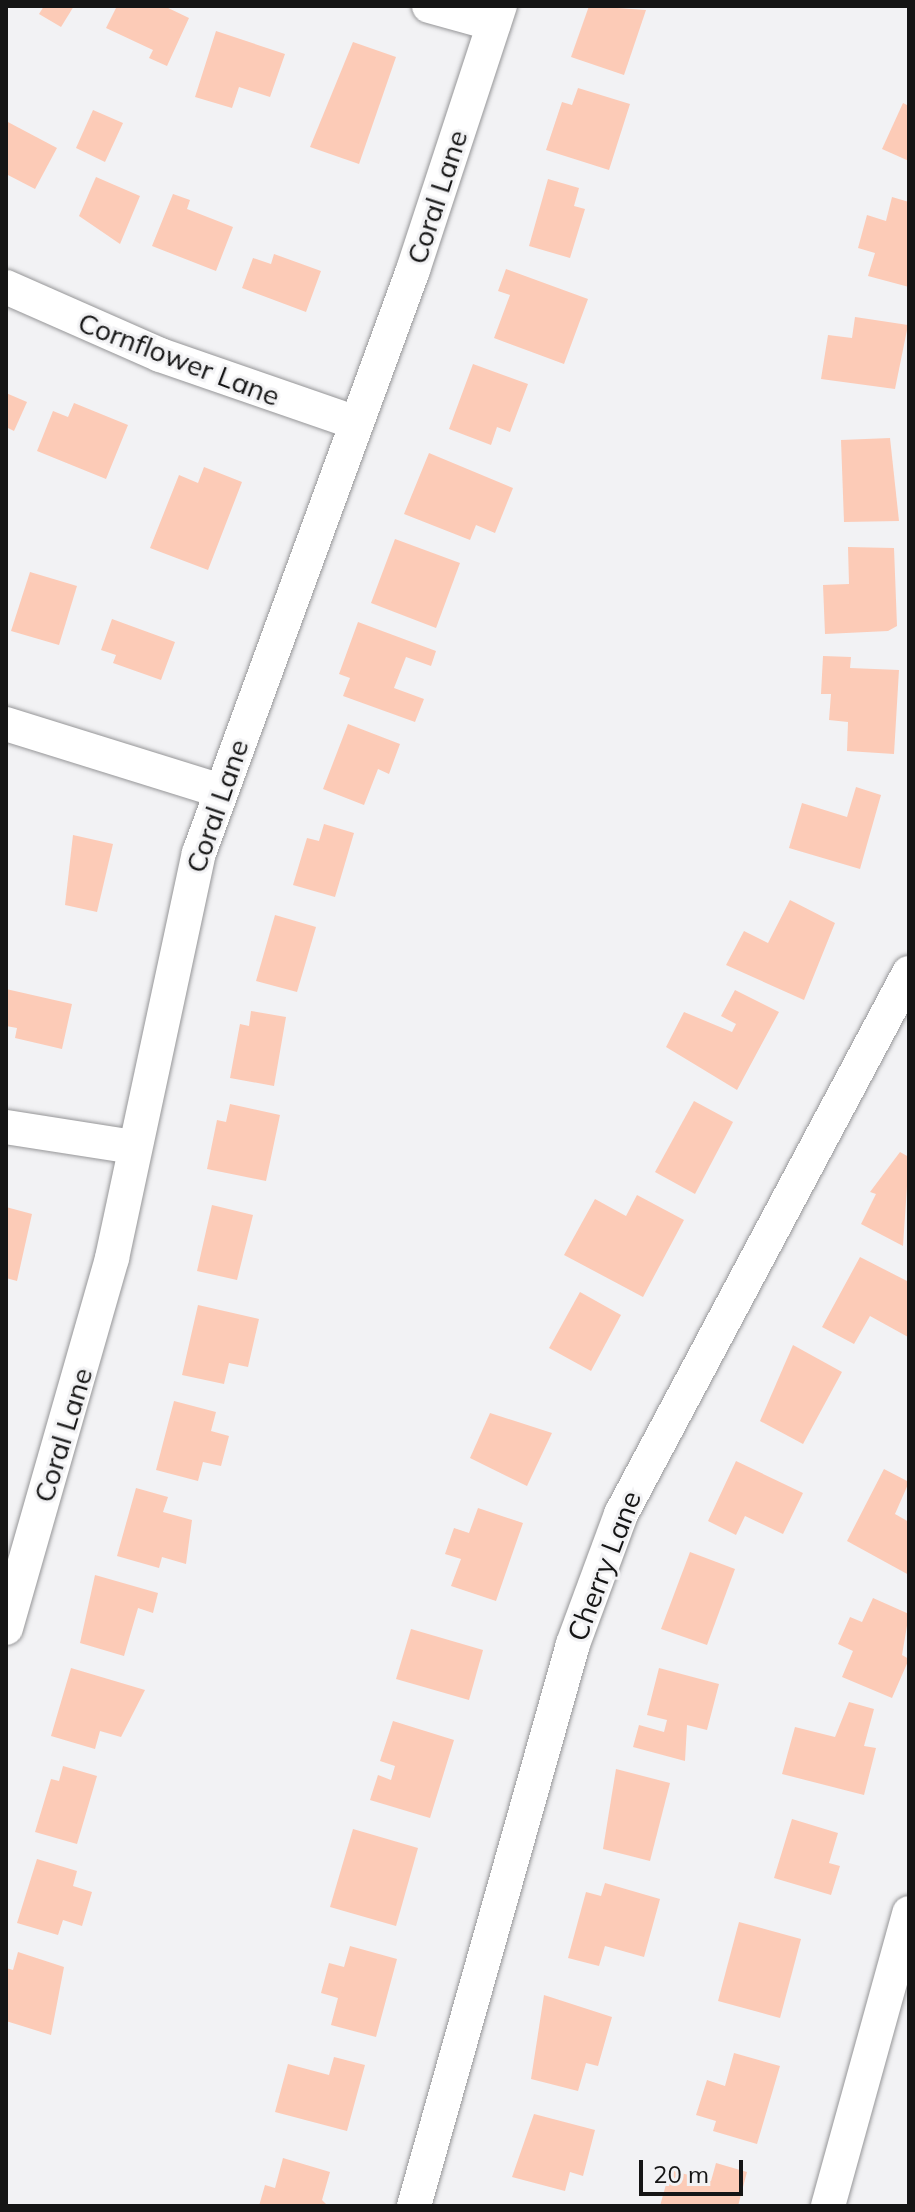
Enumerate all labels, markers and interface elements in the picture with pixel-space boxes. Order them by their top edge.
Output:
street label: Coral Lane [400,126,474,268]
street label: Cornflower Lane [73,305,285,413]
street label: Coral Lane [179,735,255,877]
street label: Coral Lane [27,1364,99,1506]
street label: Cherry Lane [560,1486,648,1646]
scale bar [643,2144,747,2194]
text: 20 m [653,2159,709,2189]

